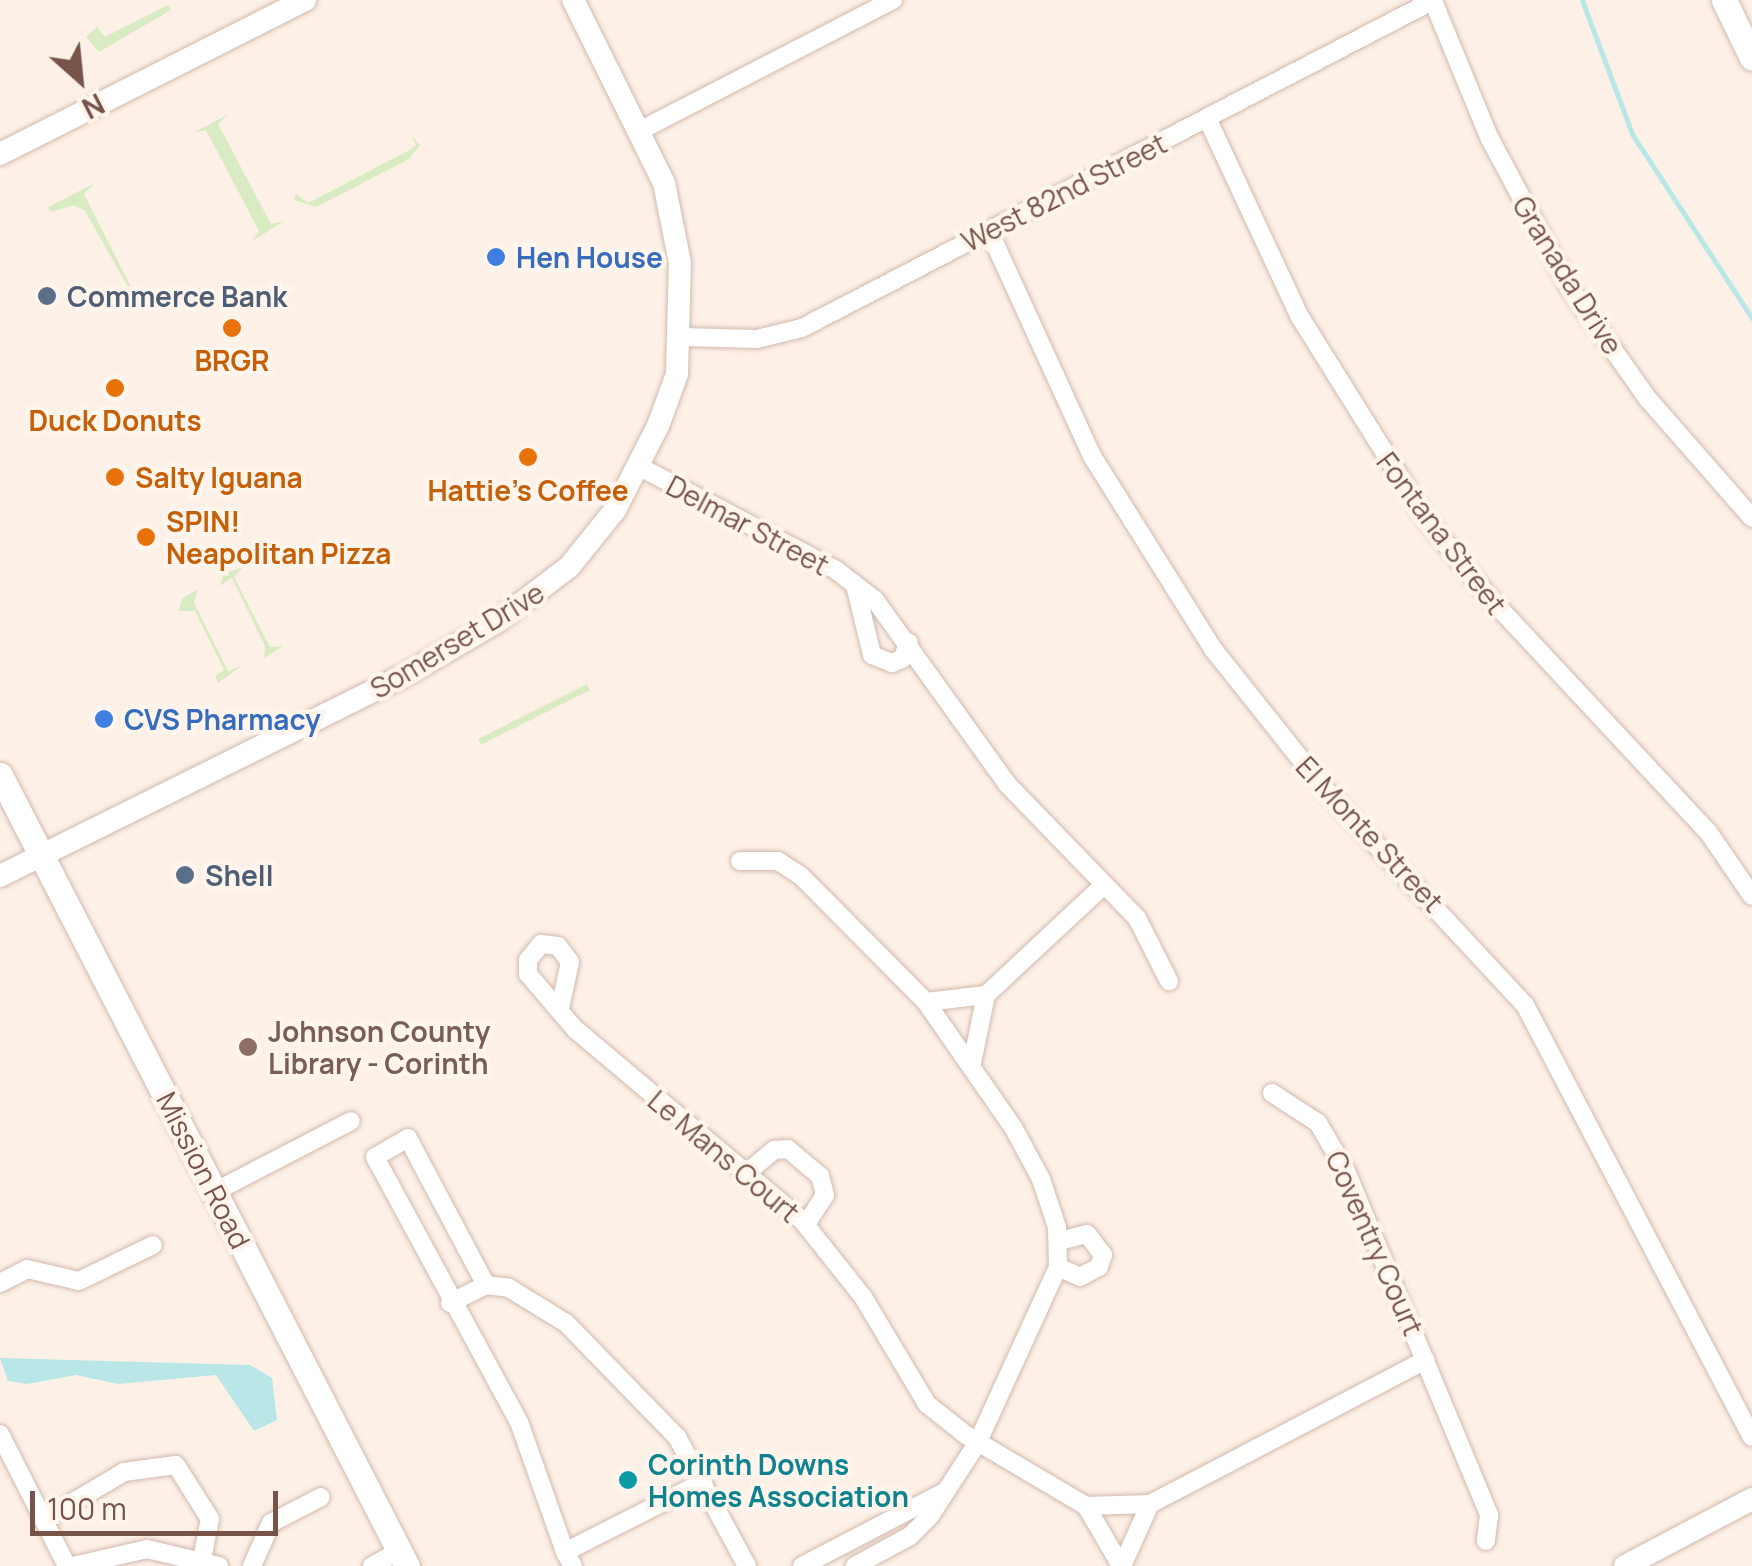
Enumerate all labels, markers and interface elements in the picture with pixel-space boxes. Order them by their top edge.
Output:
north arrow [30,30,130,130]
text: N [76,85,111,128]
street label: West 82nd Street [956,126,1172,258]
street label: Granada Drive [1506,190,1630,360]
place label: Hen House [516,240,663,274]
marker: Hen House [485,246,507,268]
place label: Commerce Bank [67,279,287,313]
marker: Commerce Bank [36,285,58,307]
marker: BRGR [221,317,243,339]
place label: BRGR [194,343,270,377]
marker: Duck Donuts [104,377,126,399]
place label: Duck Donuts [28,403,202,437]
marker: Hattie’s Coffee [517,446,539,468]
street label: Fontana Street [1370,446,1514,620]
place label: Salty Iguana [135,460,303,494]
marker: Salty Iguana [104,466,126,488]
street label: Delmar Street [661,468,835,582]
place label: Hattie’s Coffee [427,473,629,507]
place label: SPIN! Neapolitan Pizza [166,504,391,570]
marker: SPIN! Neapolitan Pizza [135,526,157,548]
street label: Somerset Drive [364,575,550,705]
place label: CVS Pharmacy [124,702,321,736]
marker: CVS Pharmacy [93,708,115,730]
street label: El Monte Street [1290,750,1450,918]
place label: Shell [205,858,273,892]
marker: Shell [174,864,196,886]
place label: Johnson County Library - Corinth [268,1014,490,1080]
marker: Johnson County Library - Corinth [237,1036,259,1058]
street label: Le Mans Court [642,1083,806,1229]
street label: Mission Road [150,1086,258,1254]
street label: Coventry Court [1319,1146,1431,1340]
place label: Corinth Downs Homes Association [648,1447,909,1513]
marker: Corinth Downs Homes Association [617,1469,639,1491]
scale bar [35,1471,282,1533]
text: 100 m [47,1488,127,1529]

